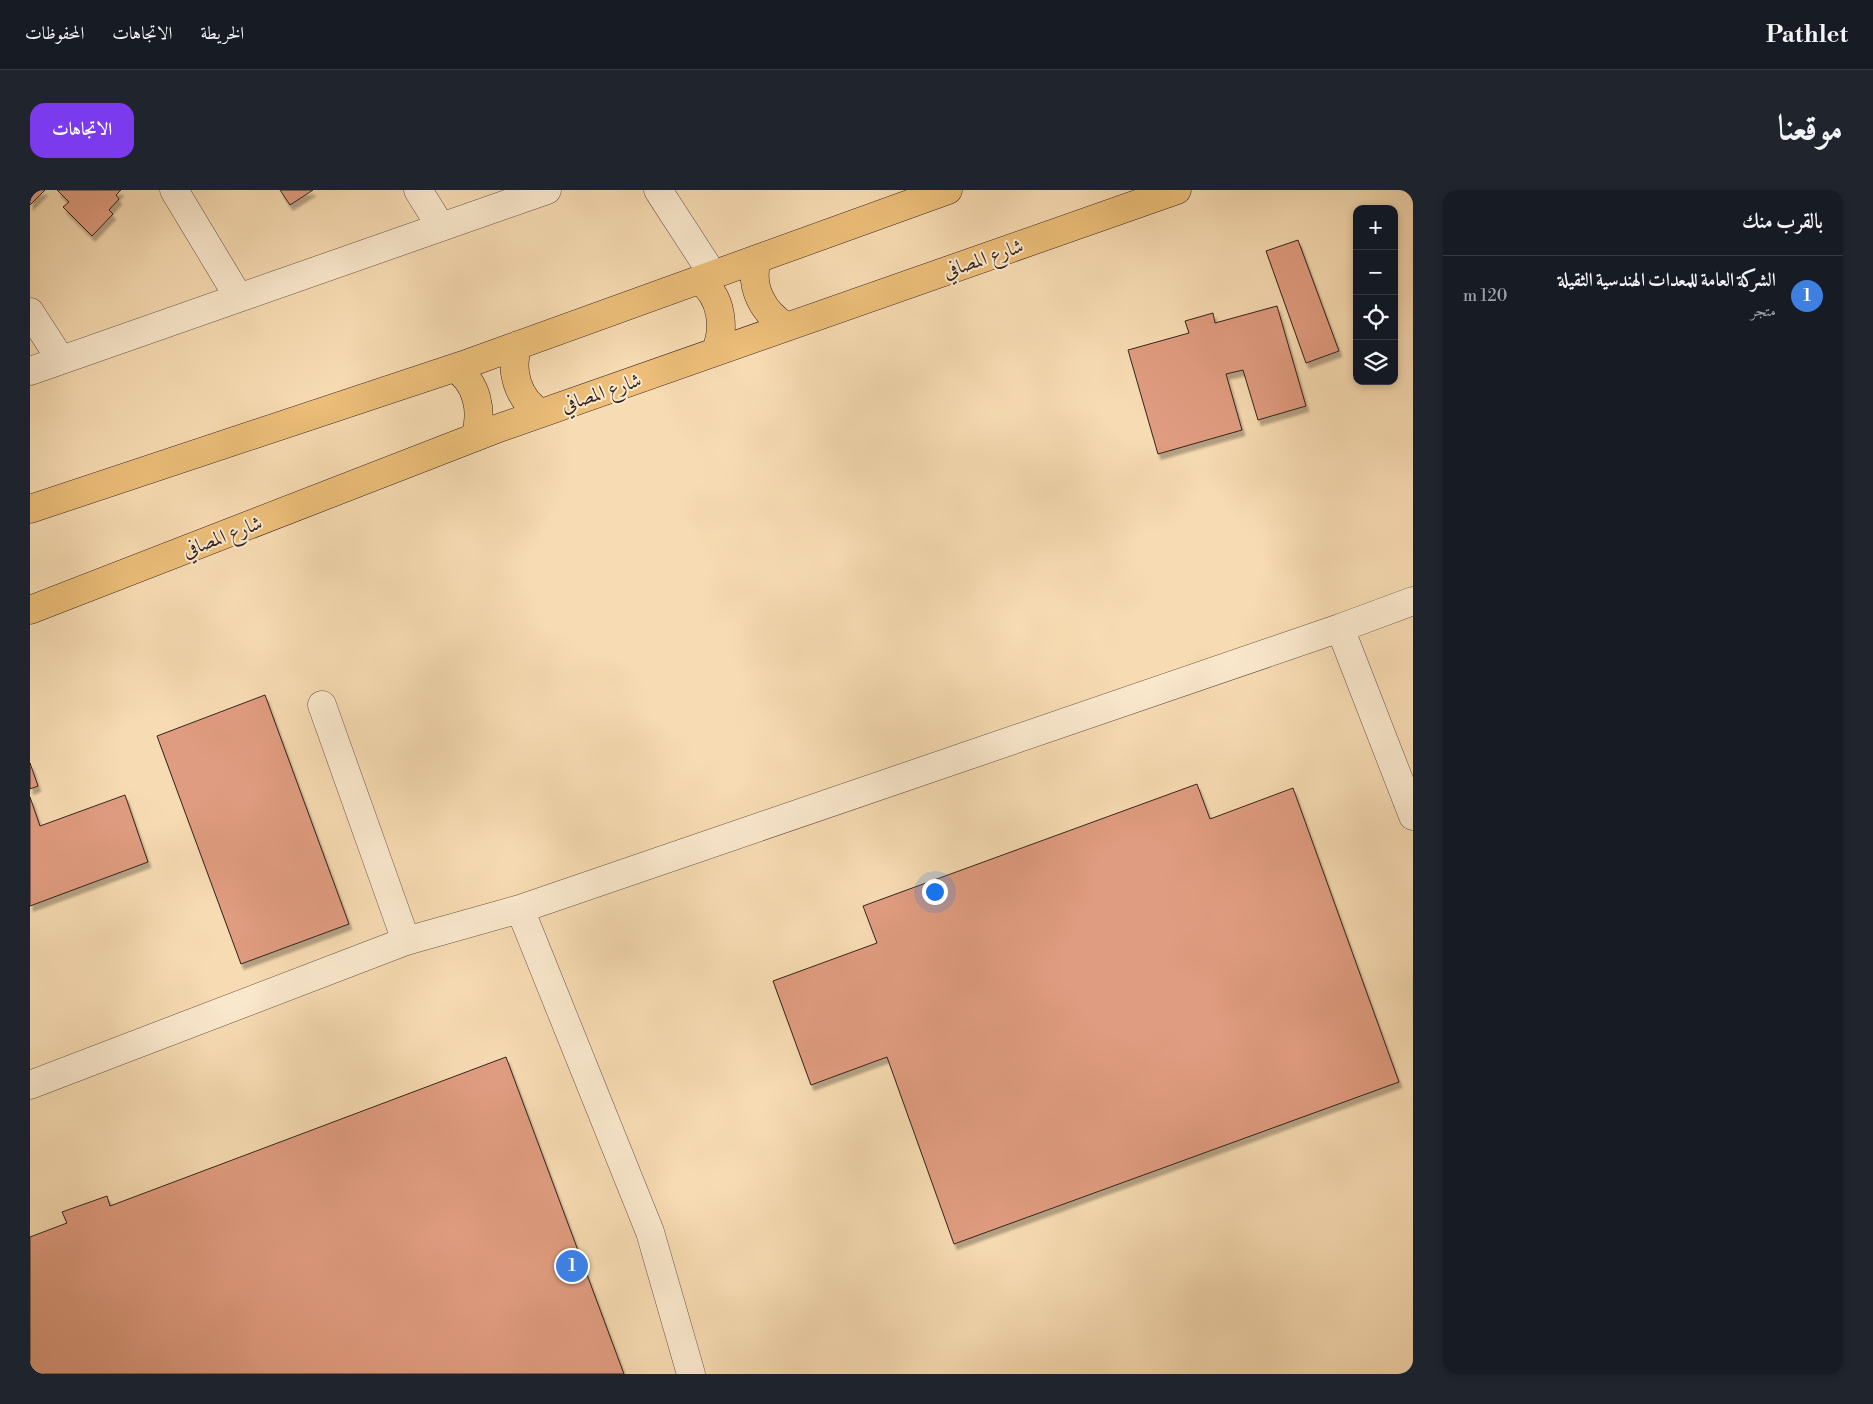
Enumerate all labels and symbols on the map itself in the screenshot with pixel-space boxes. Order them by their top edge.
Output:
street label: شارع المصافي [940,234,1028,289]
street label: شارع المصافي [558,368,646,423]
street label: شارع المصافي [179,511,267,568]
your location [922,879,948,905]
pin: 1 [556,1247,588,1285]

